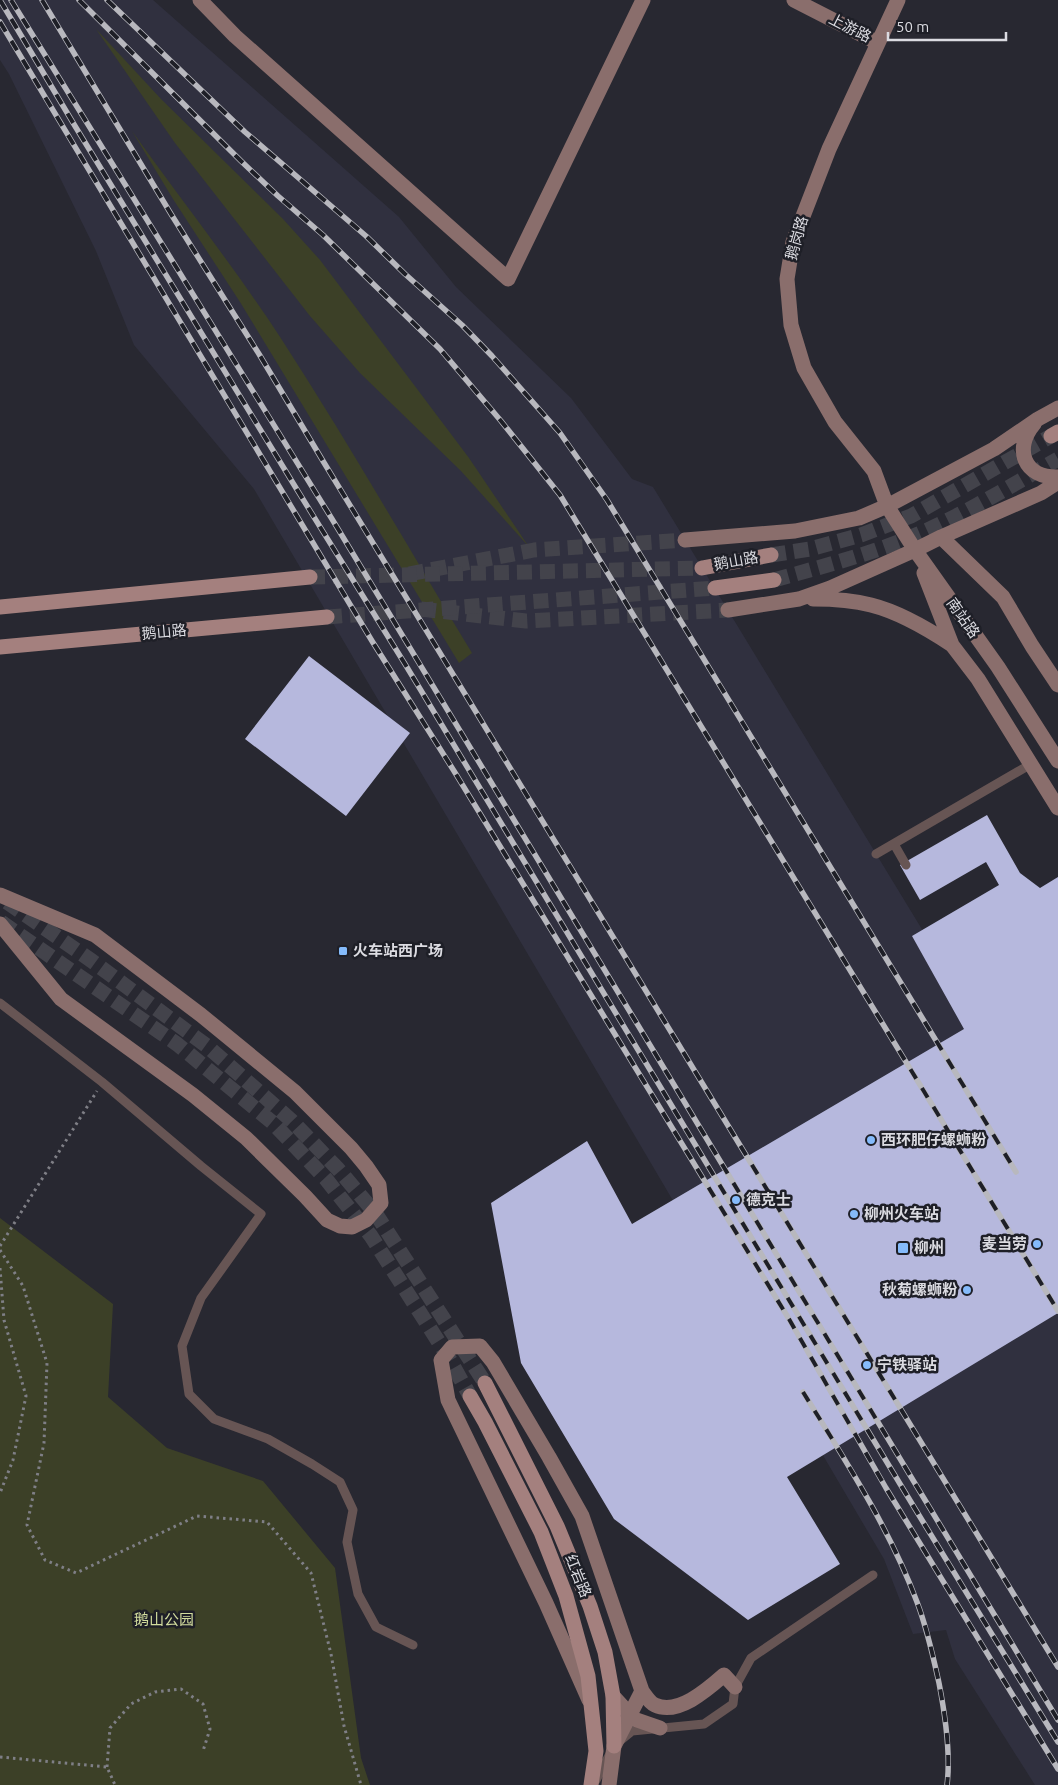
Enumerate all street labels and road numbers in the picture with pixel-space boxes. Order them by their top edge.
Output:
street label: 上游路 [826,10,874,45]
street label: 鹅岗路 [782,214,811,262]
street label: 鹅山路 [712,548,760,573]
street label: 南站路 [944,594,983,641]
street label: 鹅山路 [141,621,187,642]
street label: 红岩路 [562,1552,595,1600]

